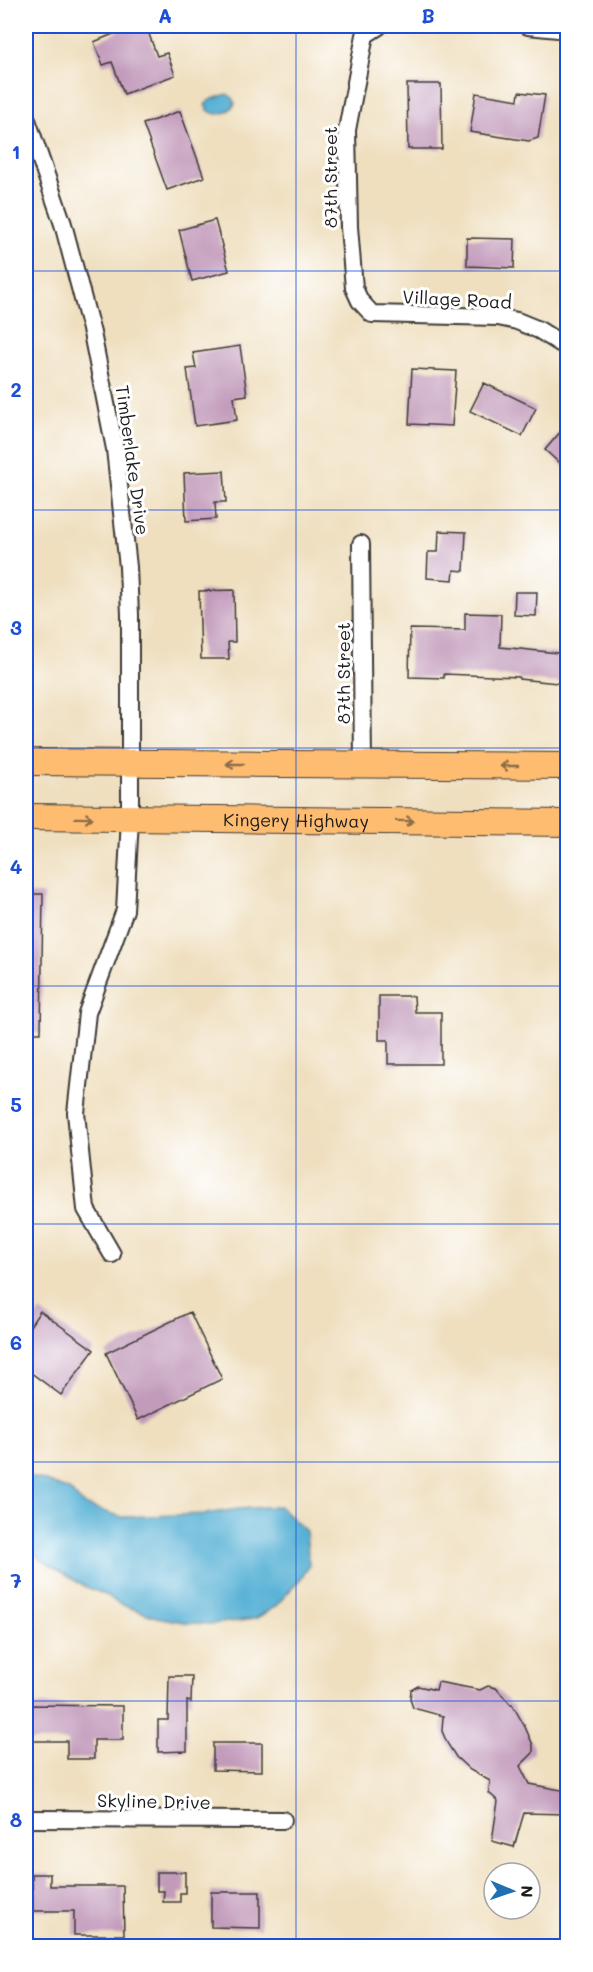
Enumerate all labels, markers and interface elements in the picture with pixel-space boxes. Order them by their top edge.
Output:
text: A [158,2,172,28]
text: B [421,2,435,28]
street label: 87th Street [318,126,342,228]
text: 1 [12,138,20,164]
street label: Village Road [402,284,512,314]
text: 2 [10,376,22,402]
street label: Timberlake Drive [111,383,155,537]
text: 3 [10,614,22,640]
street label: 87th Street [331,622,355,724]
one-way arrow [226,758,246,770]
one-way arrow [500,760,520,772]
street label: Kingery Highway [223,807,369,833]
one-way arrow [73,813,93,824]
one-way arrow [394,815,414,827]
text: 4 [10,853,23,879]
text: 5 [10,1091,22,1117]
text: 6 [10,1329,22,1355]
text: 7 [10,1567,22,1593]
street label: Skyline Drive [97,1788,211,1814]
text: 8 [10,1806,22,1832]
north arrow [482,1861,542,1921]
text: N [517,1885,538,1898]

